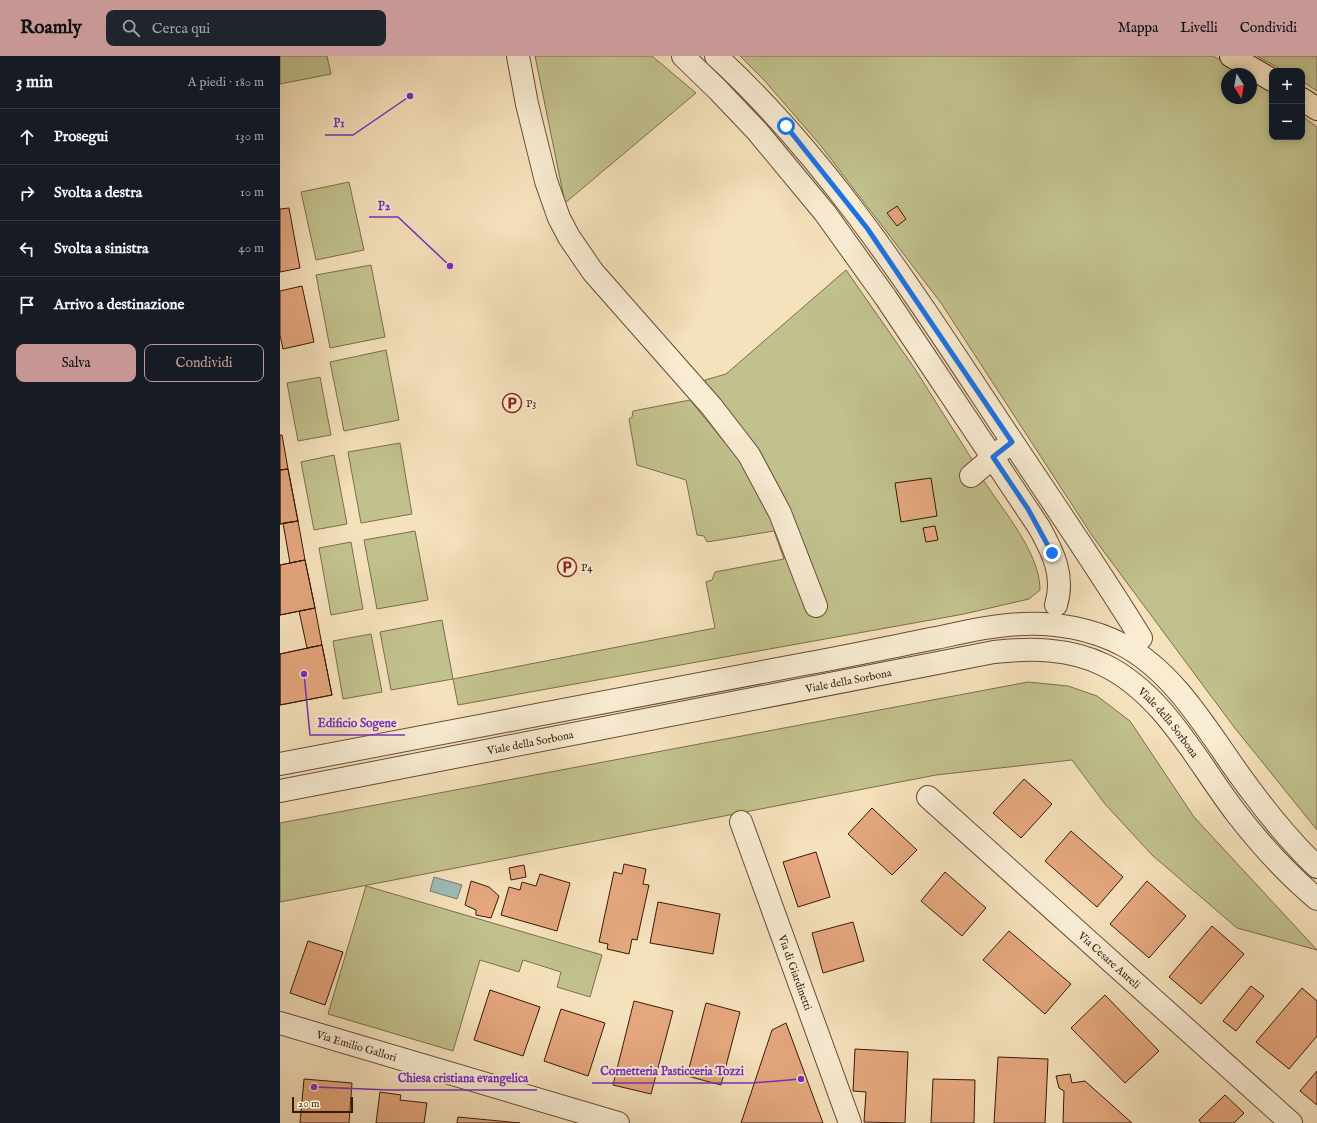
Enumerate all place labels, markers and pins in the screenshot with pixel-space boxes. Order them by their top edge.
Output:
callout: P1 [325,111,353,135]
callout: P2 [369,193,398,217]
parking icon: P3 [501,392,523,414]
place label: P3 [526,397,536,411]
parking icon: P4 [556,556,578,578]
place label: P4 [581,561,593,575]
callout: Edificio Sogene [310,711,405,735]
callout: Cornetteria Pasticceria Tozzi [592,1059,752,1083]
callout: Chiesa cristiana evangelica [390,1066,537,1090]

